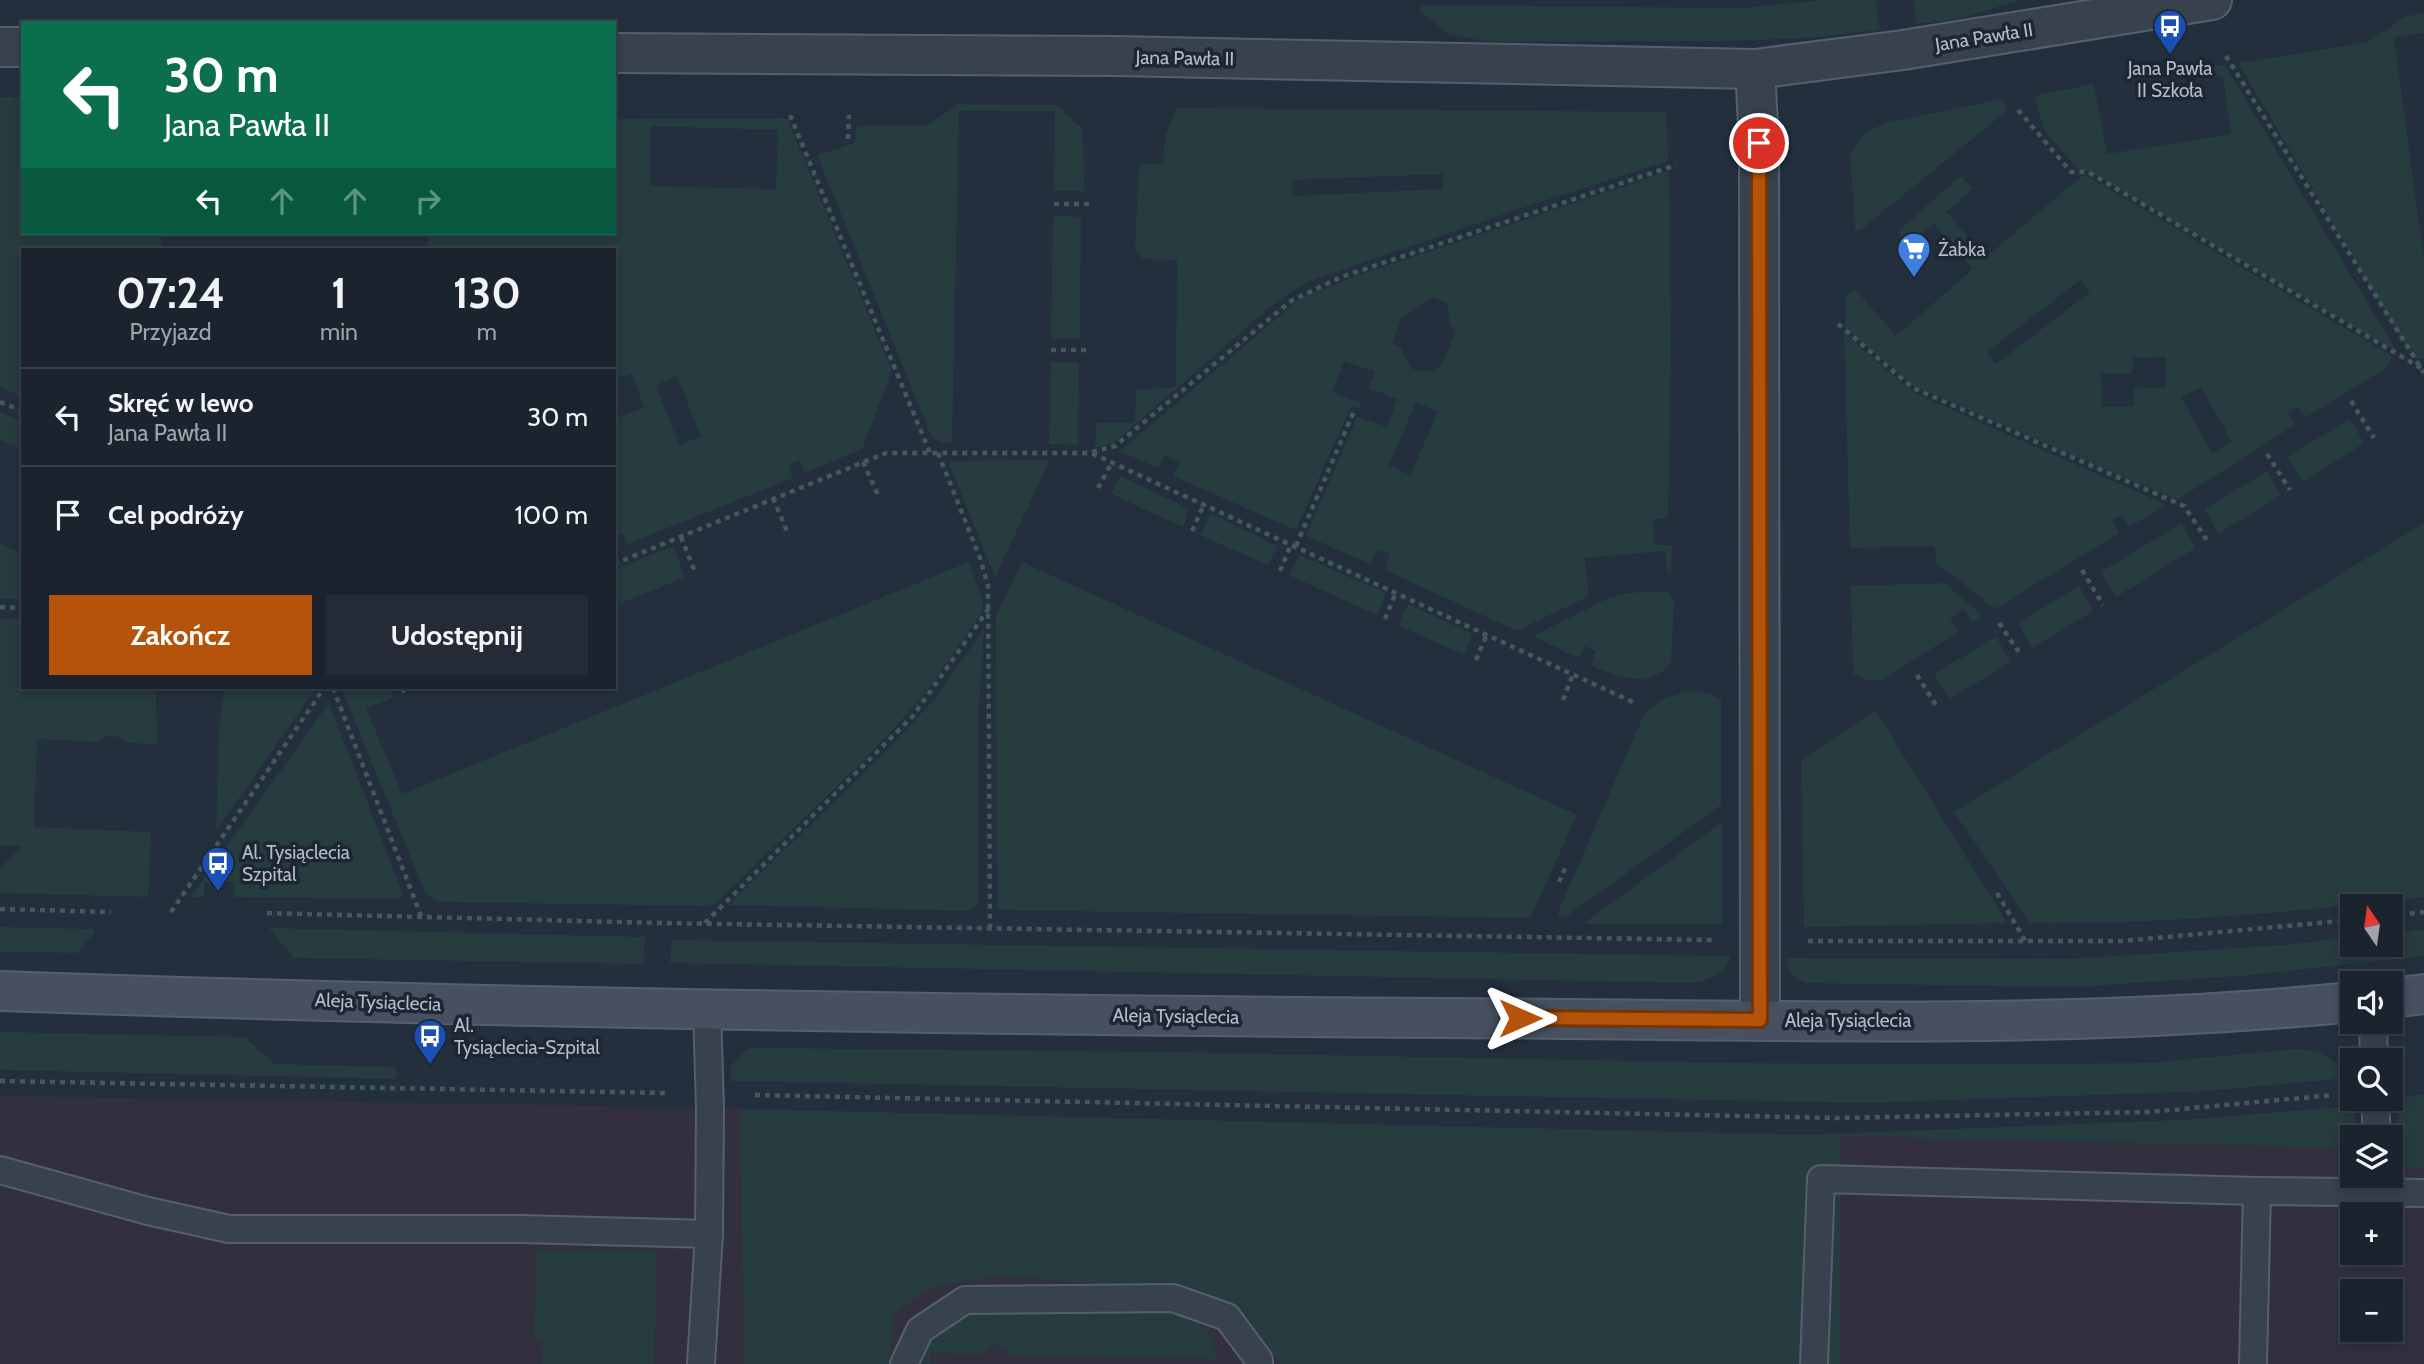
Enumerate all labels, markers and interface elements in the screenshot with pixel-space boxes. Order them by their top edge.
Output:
bus stop icon: Jana Pawła II Szkoła [2151,7,2189,56]
street label: Jana Pawła II [1933,18,2035,56]
text: 30 m [164,45,279,104]
street label: Jana Pawła II [1134,46,1235,70]
icon: left [49,49,140,140]
place label: Jana Pawła II Szkoła [2127,57,2212,102]
text: Jana Pawła II [164,105,330,144]
pin [1729,113,1789,173]
icon: arrive [1740,124,1778,162]
icon: left [190,182,228,220]
icon: ahead [263,182,301,220]
icon: ahead [336,182,374,220]
icon: right [409,182,447,220]
supermarket icon: Żabka [1895,230,1933,279]
place label: Żabka [1938,238,1986,261]
text: 07:24 [116,267,225,319]
text: 1 [331,267,347,319]
text: 130 [453,267,521,319]
text: Przyjazd [130,318,211,346]
text: min [320,318,358,346]
text: m [477,318,497,346]
text: Skręć w lewo [108,387,254,419]
icon: left [49,398,87,436]
text: 30 m [527,401,588,433]
text: Jana Pawła II [108,419,227,447]
icon: arrive [49,496,87,534]
text: Cel podróży [108,499,244,531]
text: 100 m [515,499,588,531]
button: Zakończ [49,595,312,675]
button: Udostępnij [326,595,588,675]
place label: Al. Tysiąclecia Szpital [242,841,350,886]
bus stop icon: Al. Tysiąclecia Szpital [199,844,237,893]
north arrow [2340,894,2403,957]
map controls [2340,894,2403,1342]
button: sound [2340,971,2403,1034]
position arrow [1483,981,1557,1055]
street label: Aleja Tysiąclecia [314,988,442,1016]
street label: Aleja Tysiąclecia [1112,1003,1240,1029]
street label: Aleja Tysiąclecia [1785,1009,1911,1032]
place label: Al. Tysiąclecia-Szpital [454,1014,600,1059]
bus stop icon: Al. Tysiąclecia-Szpital [411,1017,449,1066]
button: search [2340,1048,2403,1111]
button: layers [2340,1125,2403,1188]
button: + [2340,1202,2403,1265]
button: − [2340,1279,2403,1342]

